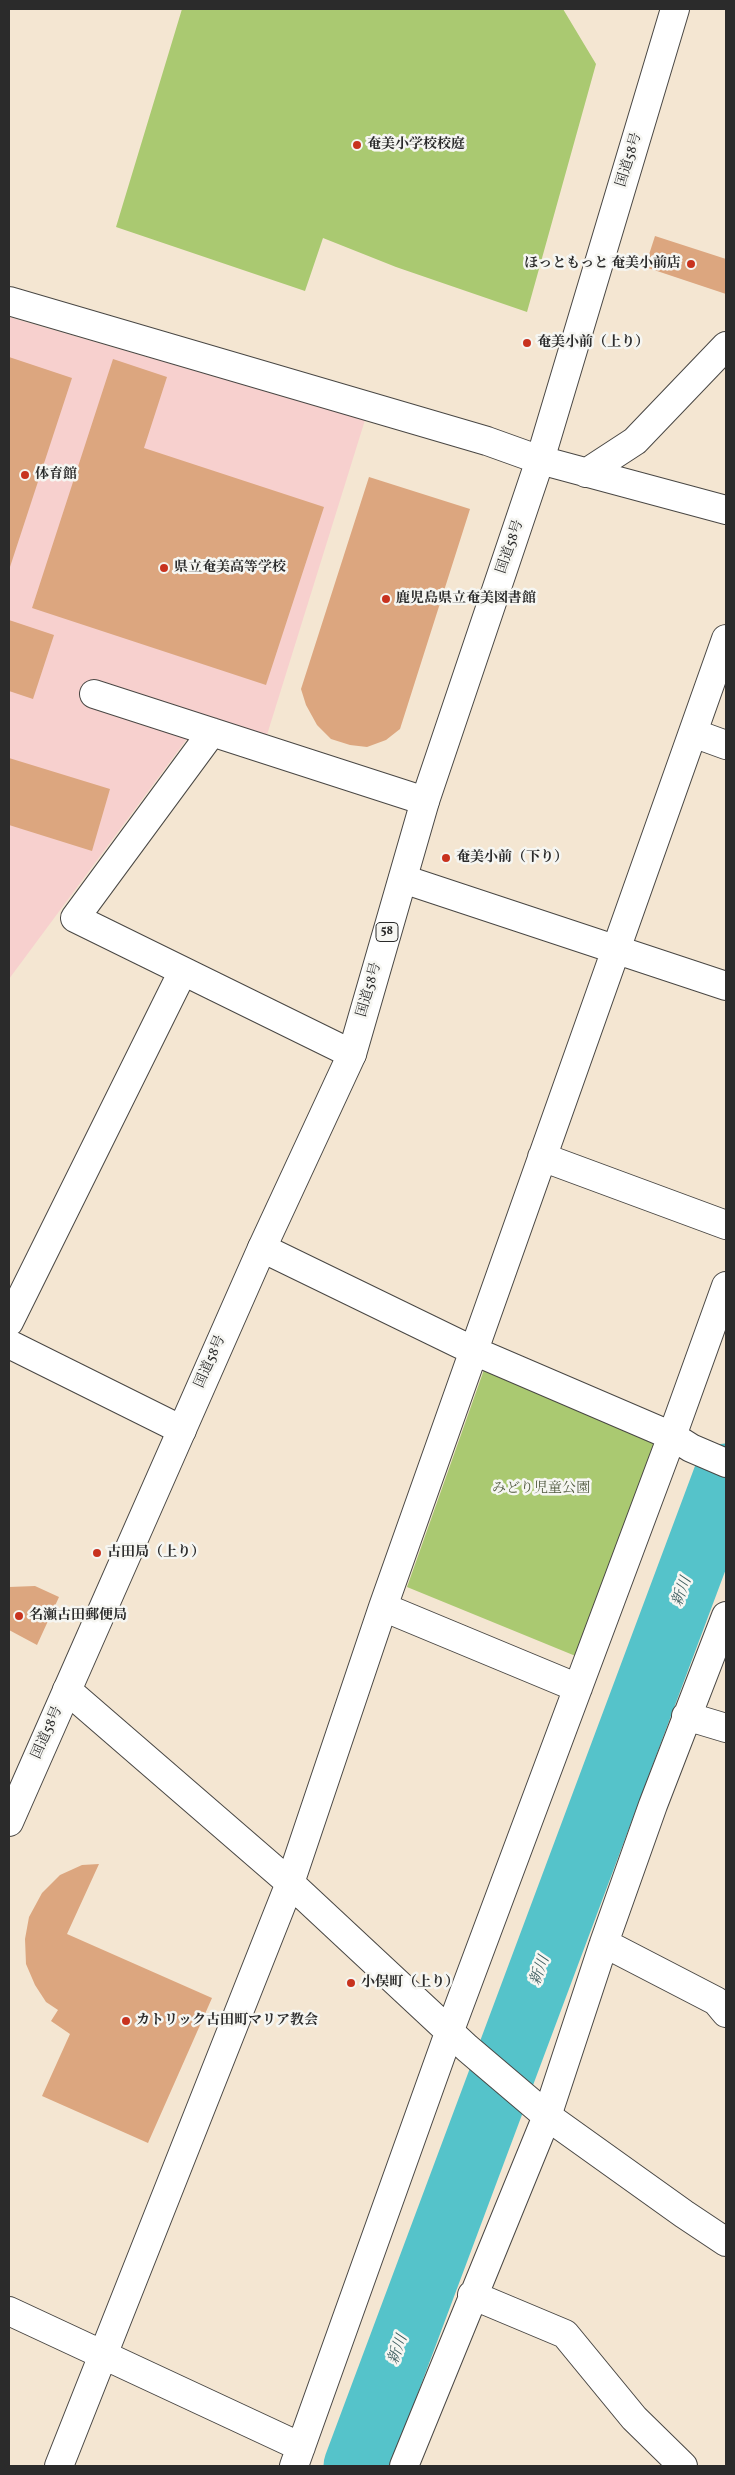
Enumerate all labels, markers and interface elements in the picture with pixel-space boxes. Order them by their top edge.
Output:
street label: 国道58号 [614,131,646,189]
place label: 奄美小学校校庭 [367,137,465,153]
marker: 奄美小学校校庭 [351,139,363,151]
place label: ほっともっと 奄美小前店 [524,256,681,272]
marker: ほっともっと 奄美小前店 [685,258,697,270]
place label: 奄美小前（上り） [537,335,649,351]
marker: 奄美小前（上り） [521,337,533,349]
place label: 体育館 [35,467,77,483]
marker: 体育館 [19,469,31,481]
street label: 国道58号 [494,518,528,576]
place label: 県立奄美高等学校 [174,560,286,576]
marker: 県立奄美高等学校 [158,562,170,574]
place label: 鹿児島県立奄美図書館 [396,591,536,607]
marker: 鹿児島県立奄美図書館 [380,593,392,605]
place label: 奄美小前（下り） [456,850,568,866]
marker: 奄美小前（下り） [440,852,452,864]
road number: 58 [376,922,398,942]
street label: 国道58号 [354,961,386,1019]
street label: 国道58号 [192,1333,230,1391]
park label: みどり児童公園 [492,1481,590,1497]
place label: 古田局（上り） [107,1545,205,1561]
marker: 古田局（上り） [91,1547,103,1559]
water label: 新川 [669,1575,697,1609]
place label: 名瀬古田郵便局 [29,1608,127,1624]
marker: 名瀬古田郵便局 [13,1610,25,1622]
street label: 国道58号 [29,1704,67,1762]
water label: 新川 [527,1954,555,1988]
place label: 小俣町（上り） [361,1975,459,1991]
marker: 小俣町（上り） [345,1977,357,1989]
place label: カトリック古田町マリア教会 [136,2013,318,2029]
marker: カトリック古田町マリア教会 [120,2015,132,2027]
water label: 新川 [385,2333,413,2367]

